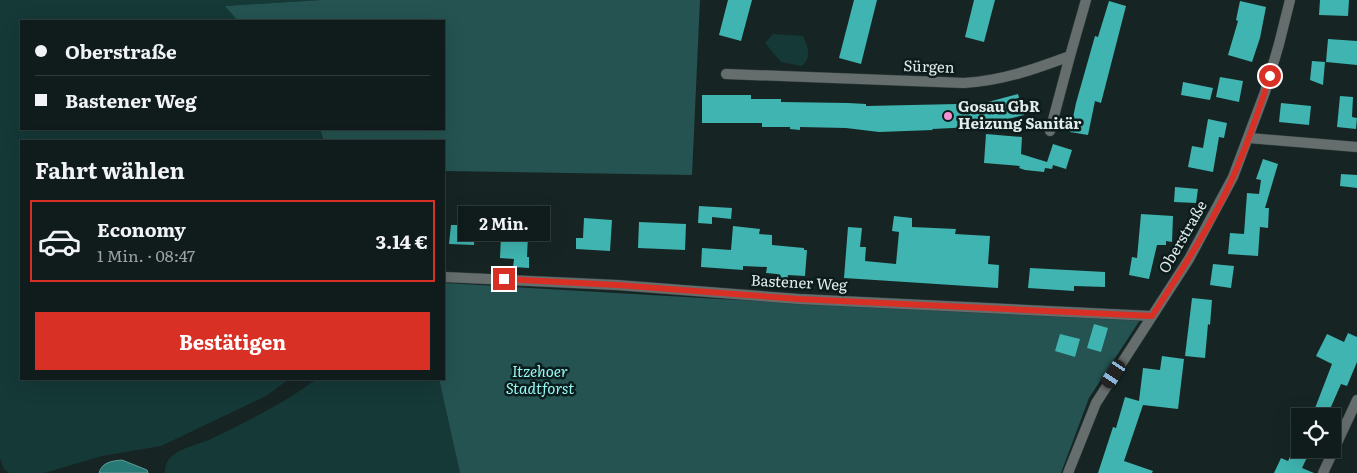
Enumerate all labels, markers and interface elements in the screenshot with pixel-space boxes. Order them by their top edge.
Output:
text: Oberstraße [65,37,177,65]
street label: Sürgen [903,53,955,78]
route start [1259,65,1281,87]
text: Bastener Weg [65,86,197,114]
place label: Gosau GbR Heizung Sanitär [958,94,1081,134]
marker: Gosau GbR Heizung Sanitär [942,110,954,122]
text: Fahrt wählen [35,153,185,186]
street label: Oberstraße [1152,195,1212,277]
callout: 2 Min. [458,206,550,242]
text: 2 Min. [479,211,529,235]
text: Economy [97,215,186,243]
icon: car [37,219,82,264]
text: 3.14 € [376,227,428,255]
text: 1 Min. · 08:47 [97,243,195,267]
street label: Bastener Weg [750,267,849,296]
route end [493,268,515,290]
button: Bestätigen [35,312,430,370]
car [1099,357,1128,391]
park label: Itzehoer Stadtforst [506,359,574,399]
map controls [1291,408,1341,458]
button: locate [1291,408,1341,458]

